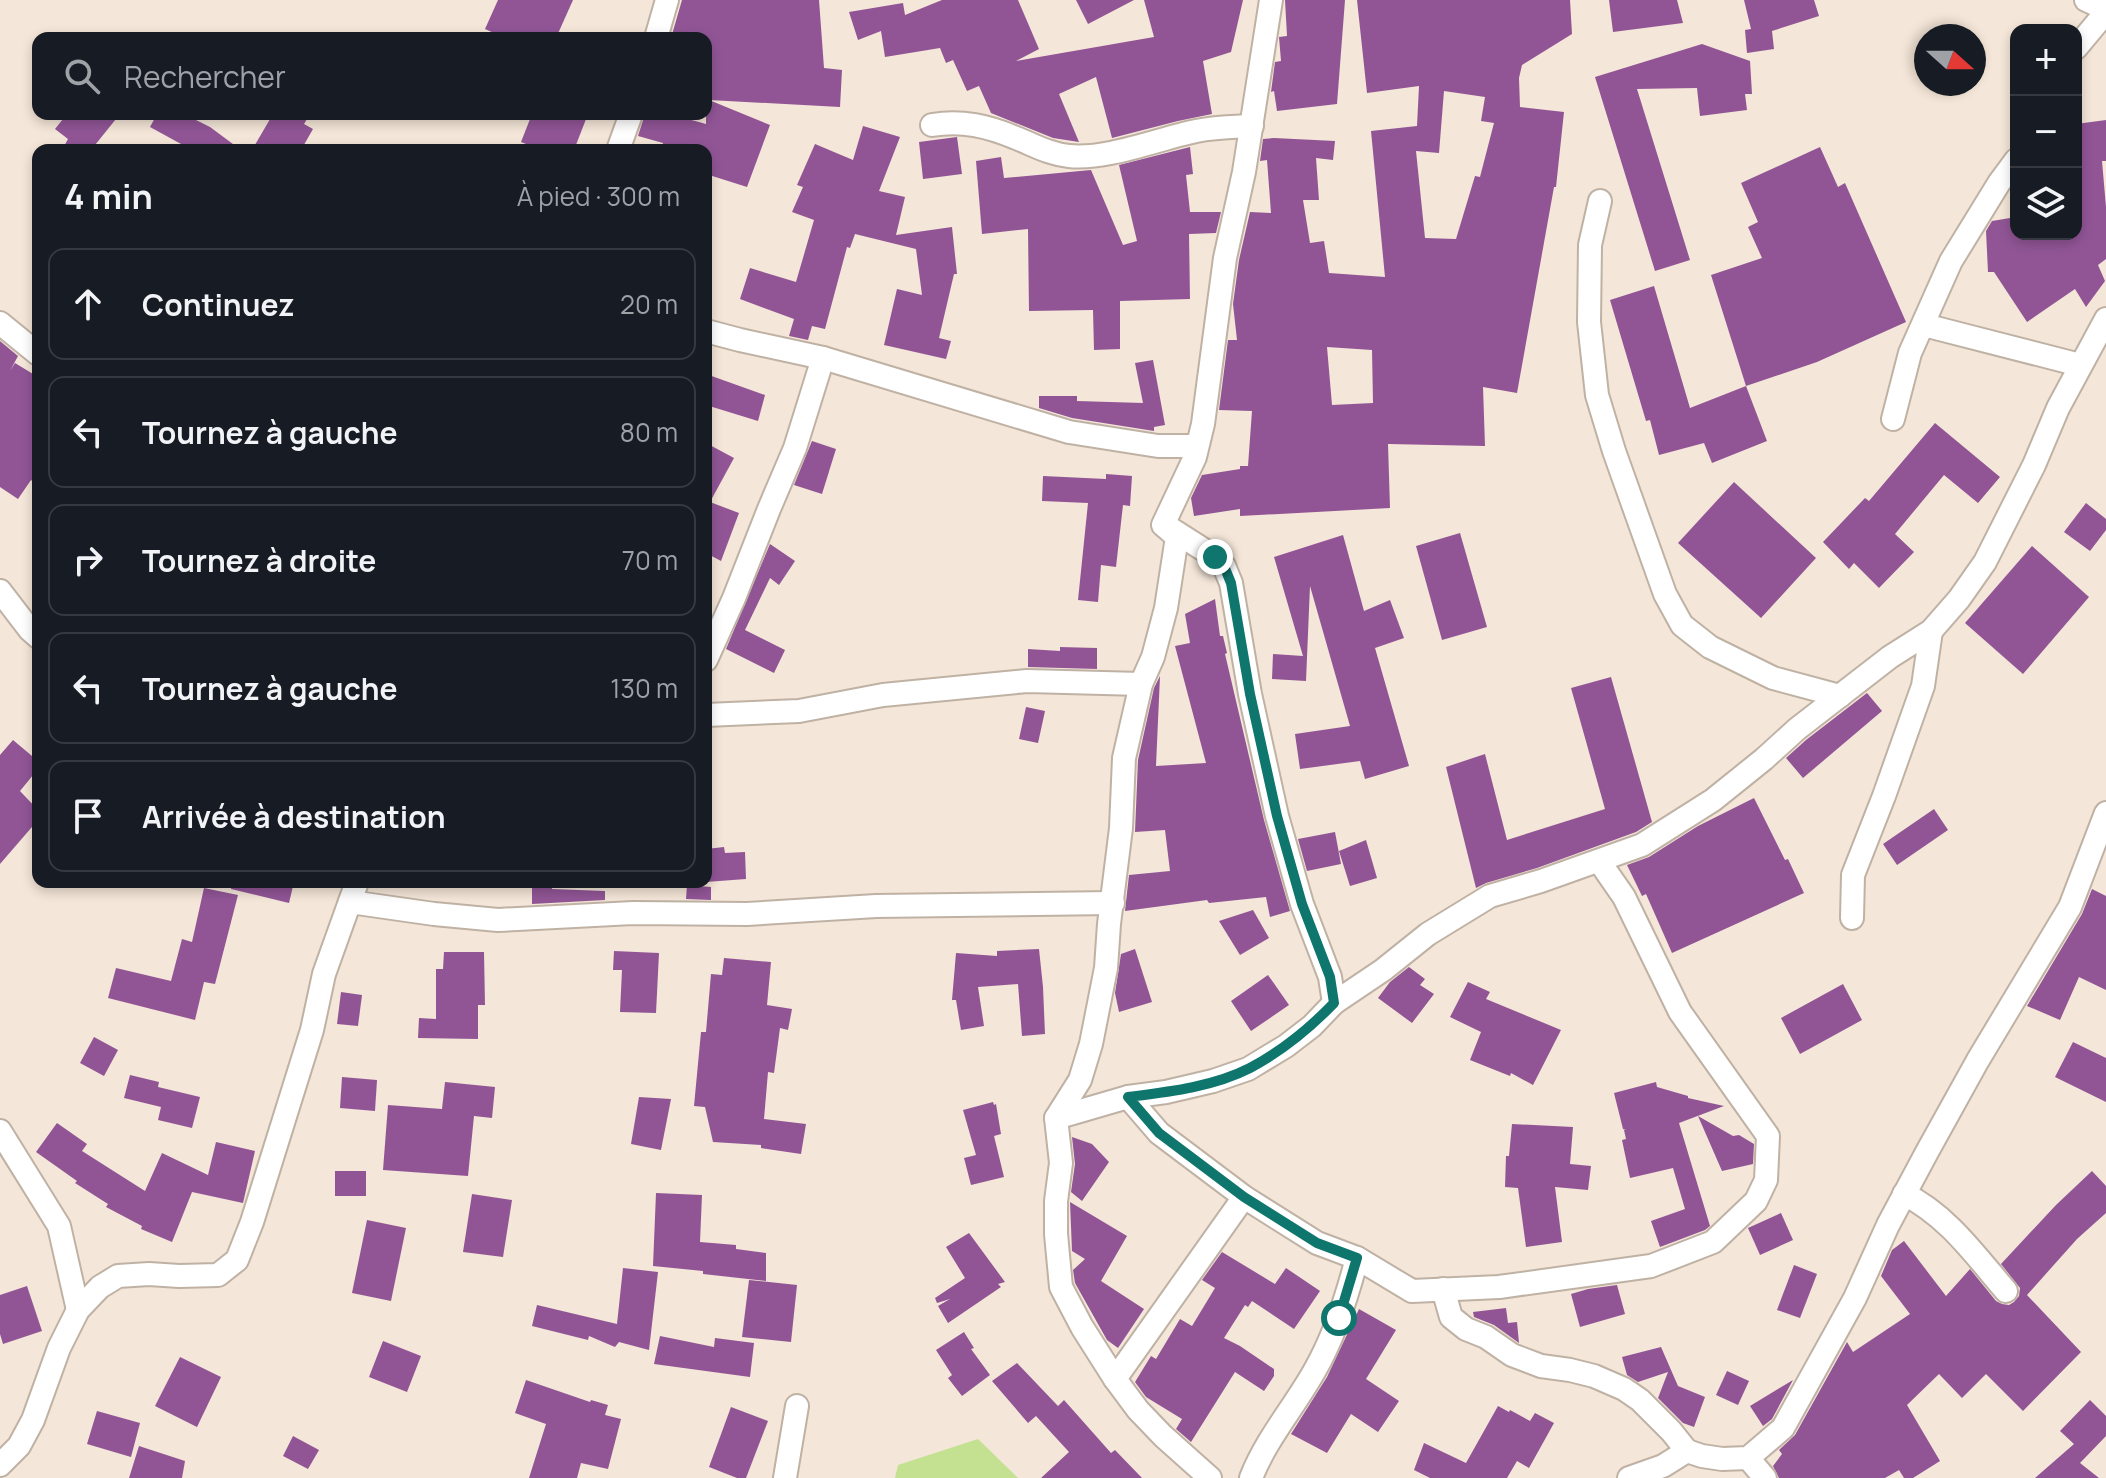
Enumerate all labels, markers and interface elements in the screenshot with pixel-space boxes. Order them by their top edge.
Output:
north arrow [1914,24,1986,96]
map controls [2010,24,2082,240]
button: + [2010,24,2082,96]
search box [32,32,712,120]
icon: search [60,54,104,98]
text: Rechercher [124,56,286,97]
button: − [2010,96,2082,168]
button: layers [2010,168,2082,240]
text: 4 min [64,173,153,219]
text: À pied · 300 m [517,178,680,214]
icon: ahead [66,282,110,326]
text: Continuez [142,284,294,325]
text: 20 m [620,286,678,322]
icon: left [66,410,110,454]
text: Tournez à gauche [142,412,398,453]
text: 80 m [620,414,678,450]
icon: right [66,538,110,582]
route end [1197,539,1233,575]
text: Tournez à droite [142,540,376,581]
text: 70 m [622,542,678,578]
icon: left [66,666,110,710]
text: Tournez à gauche [142,668,398,709]
text: 130 m [610,670,678,706]
icon: arrive [66,794,110,838]
text: Arrivée à destination [142,796,445,837]
route start [1321,1300,1357,1336]

